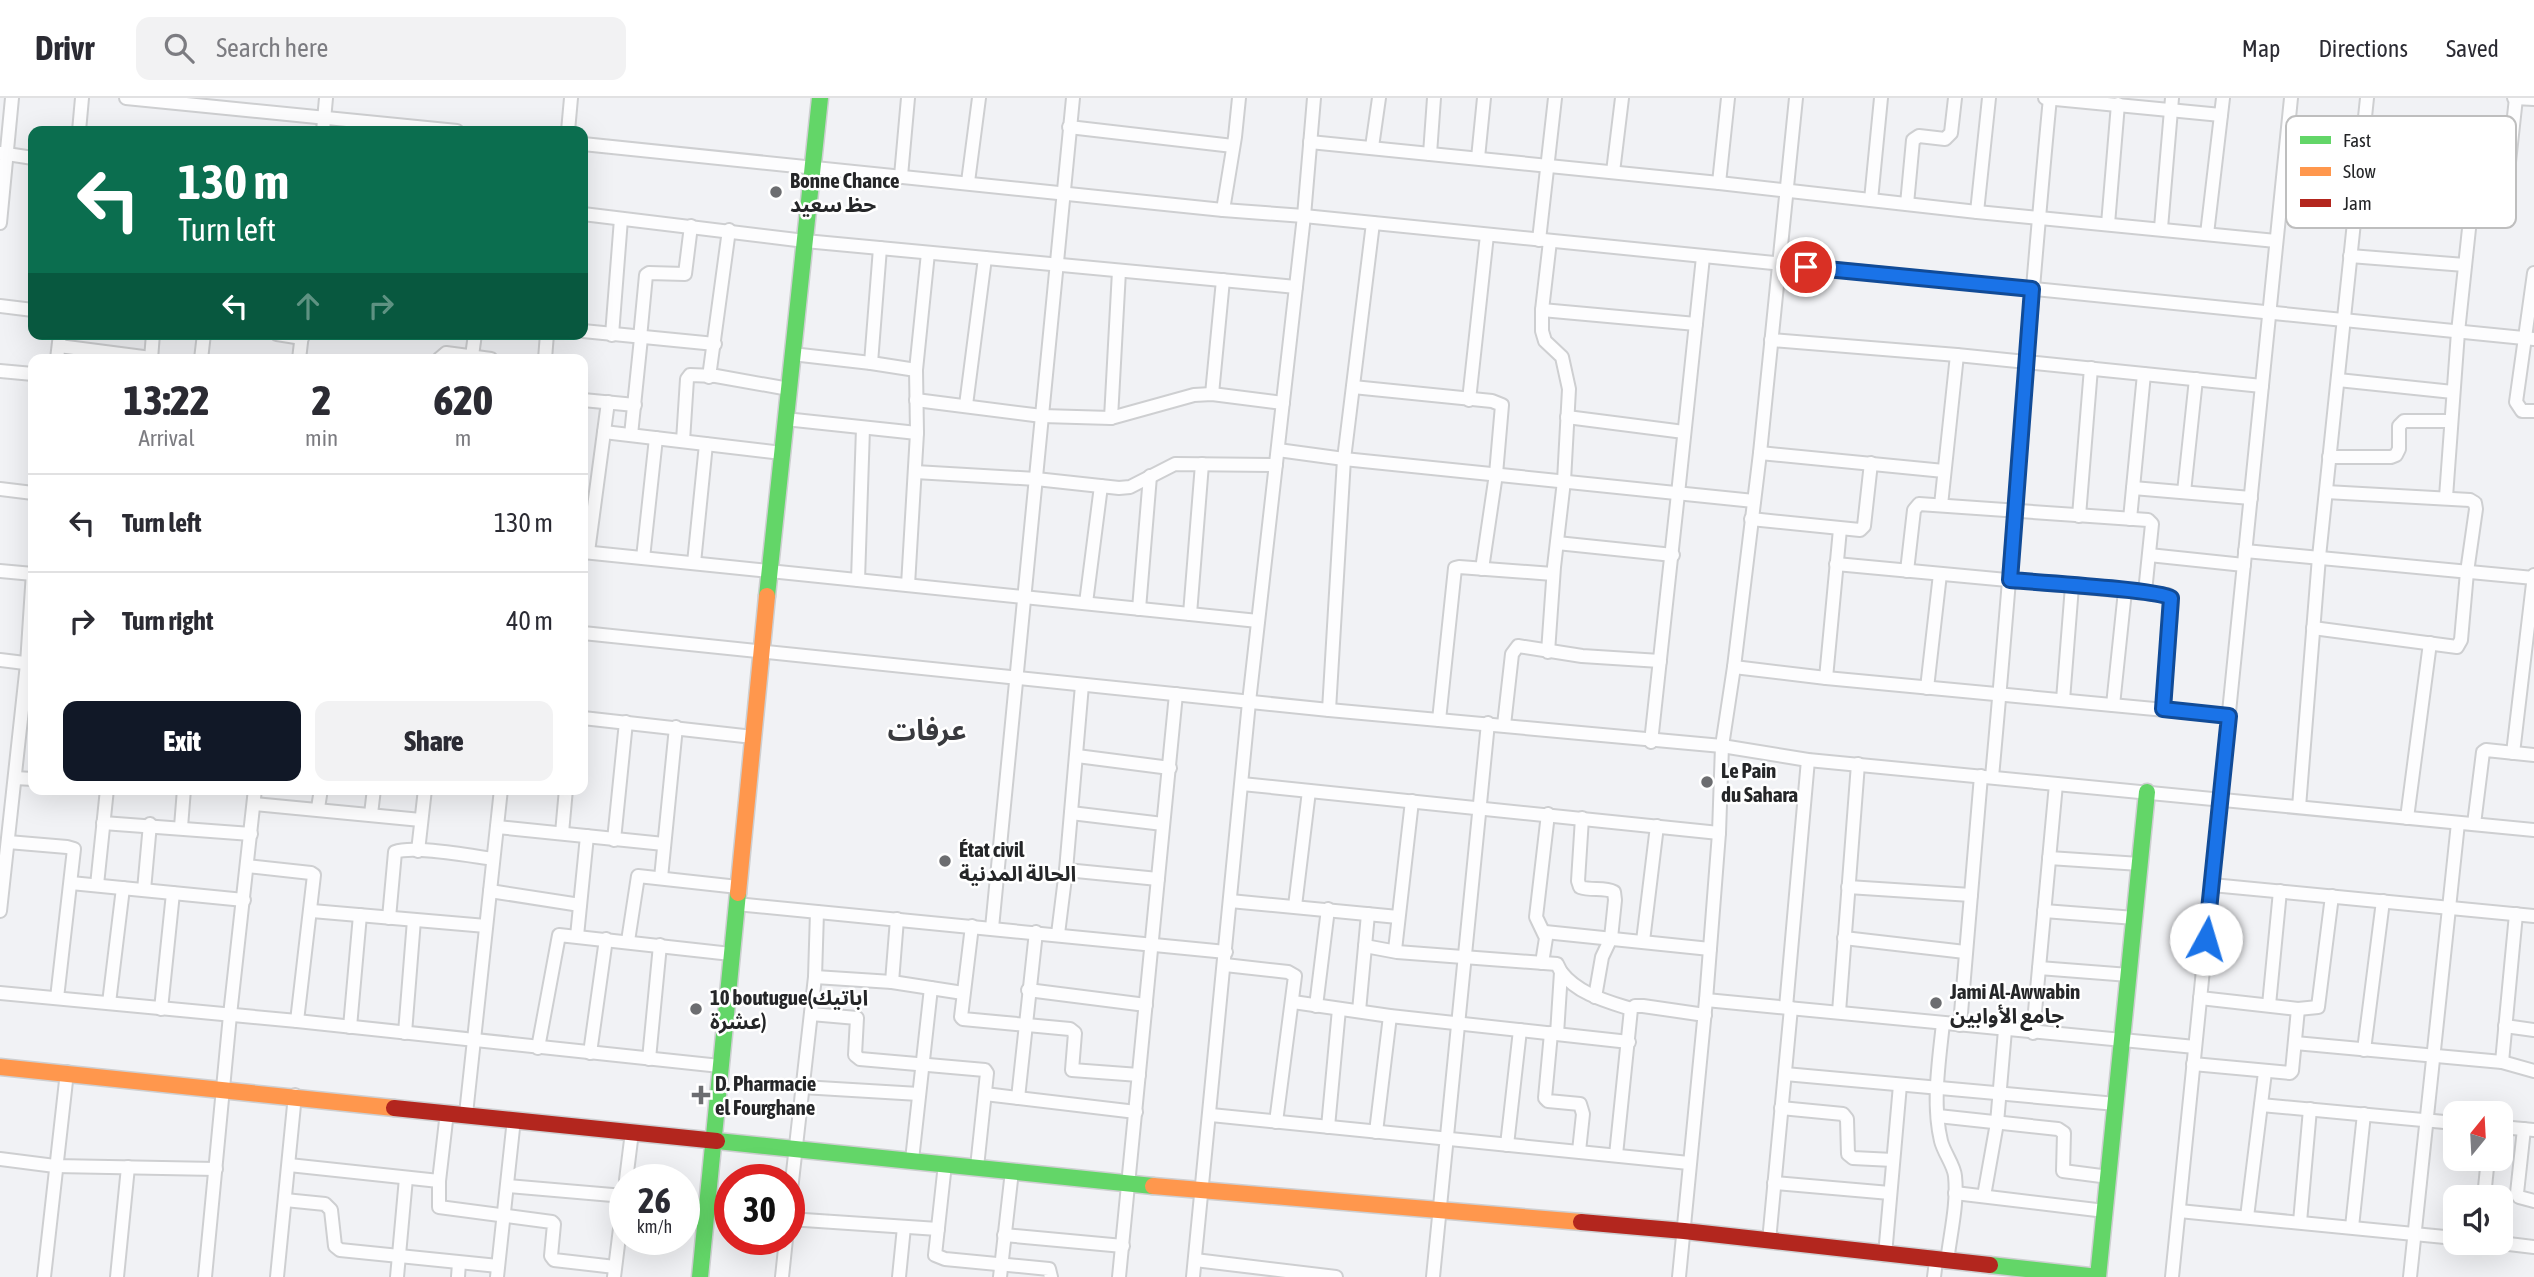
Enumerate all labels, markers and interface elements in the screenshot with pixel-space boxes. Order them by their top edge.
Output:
search box [136,17,626,80]
text: Drivr [35,29,94,67]
icon: search [160,29,198,67]
text: Search here [216,33,328,63]
text: Map [2242,35,2280,62]
text: Directions [2318,35,2408,62]
text: Saved [2446,35,2499,62]
legend [2286,116,2516,228]
text: Fast [2343,129,2371,151]
text: 130 m [178,153,289,209]
icon: left [63,154,154,245]
text: Slow [2343,160,2377,182]
place label: Bonne Chance حظ سعيد [790,168,900,217]
marker: Bonne Chance حظ سعيد [768,184,784,200]
text: Jam [2343,192,2372,214]
text: Turn left [178,211,276,248]
pin [1776,237,1836,297]
icon: arrive [1787,248,1825,286]
icon: left [216,287,254,325]
icon: ahead [289,287,327,325]
icon: right [362,287,400,325]
text: 13:22 [123,376,210,424]
text: 2 [312,376,331,424]
text: 620 [433,376,493,424]
text: Arrival [138,425,195,451]
text: min [305,425,338,451]
text: m [455,425,471,451]
icon: left [63,504,101,542]
text: Turn left [122,508,202,538]
text: 130 m [494,508,553,538]
icon: right [63,602,101,640]
text: Turn right [122,606,213,636]
text: 40 m [506,606,553,636]
button: Exit [63,701,301,781]
button: Share [315,701,553,781]
district label: عرفات [887,714,967,747]
place label: Le Pain du Sahara [1721,758,1798,806]
marker: Le Pain du Sahara [1699,774,1715,790]
place label: État civil الحالة المدنية [959,837,1076,886]
marker: État civil الحالة المدنية [937,853,953,869]
position arrow [2169,902,2243,976]
place label: Jami Al-Awwabin جامع الأوابين [1949,979,2080,1031]
place label: 10 boutugue(اباتيك عشرة) [710,985,868,1034]
marker: Jami Al-Awwabin جامع الأوابين [1928,995,1944,1011]
marker: 10 boutugue(اباتيك عشرة) [688,1001,704,1017]
place label: D. Pharmacie el Fourghane [715,1071,816,1119]
marker: D. Pharmacie el Fourghane [693,1087,709,1103]
north arrow [2443,1101,2513,1171]
map controls [2443,1101,2513,1255]
speed limit sign: 30 [714,1164,805,1255]
text: 26 [638,1180,671,1220]
button: sound [2443,1185,2513,1255]
text: km/h [637,1216,672,1237]

